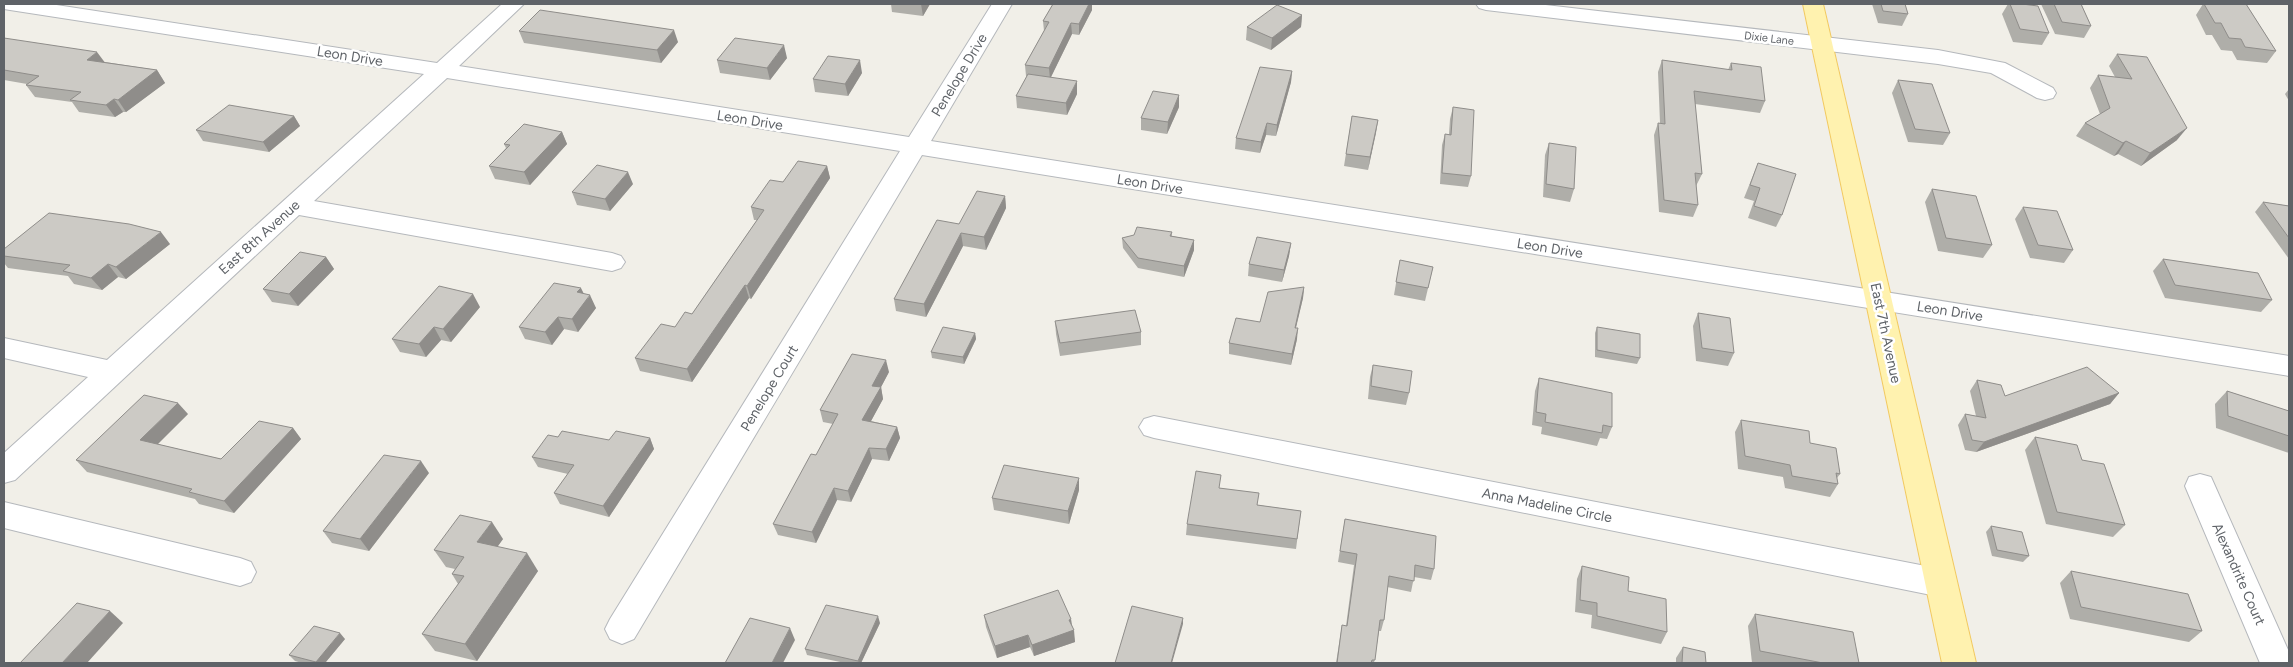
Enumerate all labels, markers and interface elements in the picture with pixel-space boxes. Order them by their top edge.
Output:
street label: Dixie Lane [1743,29,1795,48]
street label: Penelope Drive [928,30,991,120]
street label: Leon Drive [316,43,385,70]
street label: Leon Drive [716,107,785,134]
street label: Leon Drive [1116,171,1185,198]
street label: East 8th Avenue [215,196,304,278]
street label: Leon Drive [1516,235,1585,262]
street label: East 7th Avenue [1867,281,1905,385]
street label: Leon Drive [1916,298,1985,325]
street label: Penelope Court [737,342,802,435]
street label: Anna Madeline Circle [1480,485,1614,527]
street label: Alexandrite Court [2208,520,2269,628]

